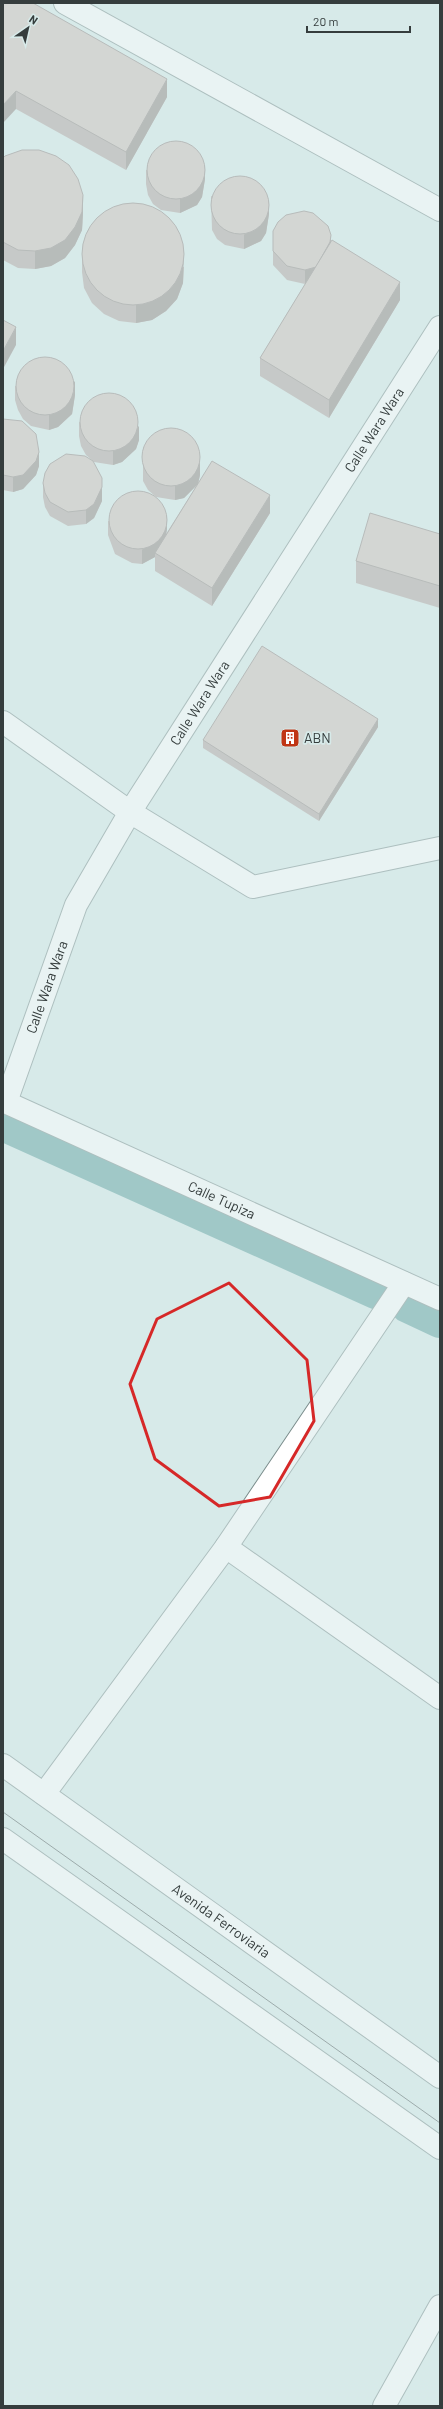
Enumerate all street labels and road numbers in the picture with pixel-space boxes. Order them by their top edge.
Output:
street label: Calle Wara Wara [340,384,407,475]
street label: Calle Wara Wara [166,657,233,748]
street label: Calle Wara Wara [22,938,71,1035]
street label: Calle Tupiza [186,1177,258,1222]
street label: Avenida Ferroviaria [169,1880,274,1961]

